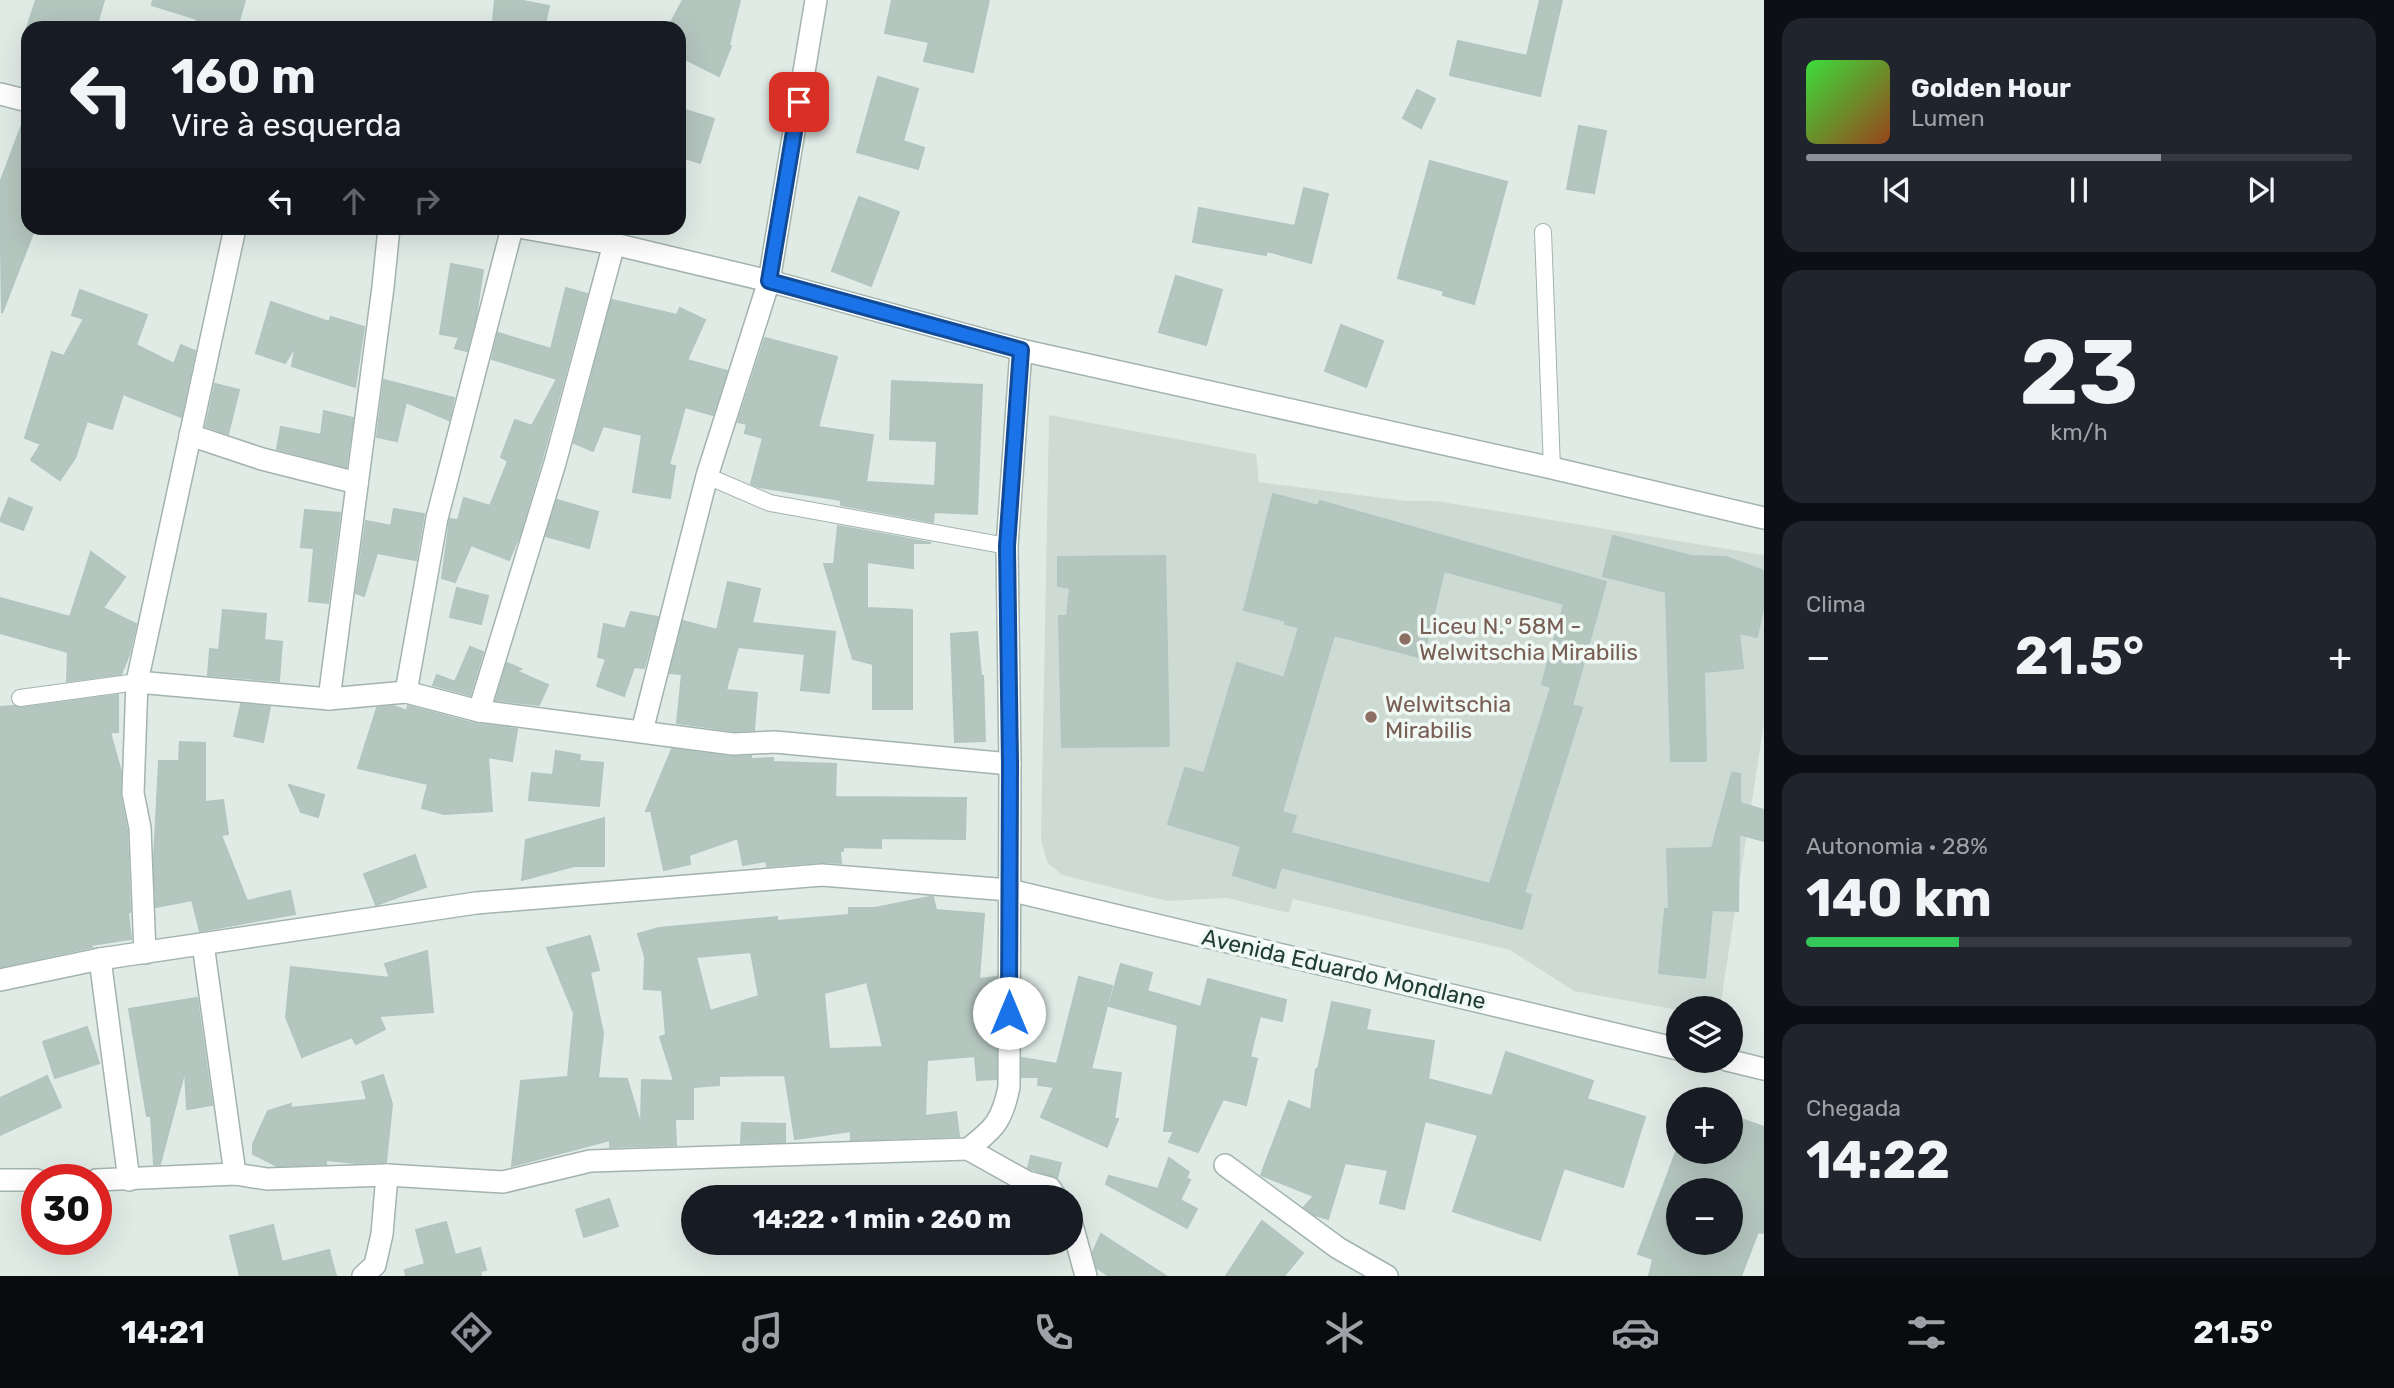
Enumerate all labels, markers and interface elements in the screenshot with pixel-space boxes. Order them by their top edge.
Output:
text: 160 m [171,47,316,105]
icon: left [56,49,147,140]
pin [769,72,829,132]
text: Golden Hour [1911,73,2071,104]
icon: arrive [780,83,818,121]
text: Lumen [1911,104,1985,132]
text: Vire à esquerda [171,106,402,144]
icon: previous [1878,171,1916,209]
icon: pause [2060,171,2098,209]
icon: next [2242,171,2280,209]
icon: left [262,182,300,220]
icon: ahead [335,182,373,220]
icon: right [408,182,446,220]
text: 23 [2019,318,2139,426]
text: km/h [2050,418,2108,446]
text: Clima [1806,590,1866,618]
place label: Liceu N.º 58M - Welwitschia Mirabilis [1419,612,1638,666]
text: 21.5° [2015,625,2144,687]
marker: Liceu N.º 58M - Welwitschia Mirabilis [1397,631,1413,647]
text: − [1806,634,1831,680]
text: + [2328,634,2352,680]
place label: Welwitschia Mirabilis [1385,690,1511,744]
marker: Welwitschia Mirabilis [1363,709,1379,725]
text: Autonomia · 28% [1806,832,1988,860]
text: 140 km [1806,867,1992,929]
street label: Avenida Eduardo Mondlane [1199,923,1489,1015]
position arrow [972,976,1046,1050]
map controls [1666,996,1743,1255]
button: layers [1666,996,1743,1073]
button: + [1666,1087,1743,1164]
text: Chegada [1806,1094,1901,1122]
text: 14:22 [1806,1129,1950,1191]
speed limit sign: 30 [21,1164,112,1255]
button: − [1666,1178,1743,1255]
text: 14:22 · 1 min · 260 m [753,1204,1011,1235]
icon: directions [447,1308,496,1357]
icon: music [738,1308,787,1357]
icon: phone [1029,1308,1078,1357]
icon: climate [1320,1308,1369,1357]
icon: car [1611,1308,1660,1357]
icon: filters [1902,1308,1951,1357]
text: 14:21 [121,1313,205,1351]
text: 21.5° [2193,1313,2273,1351]

